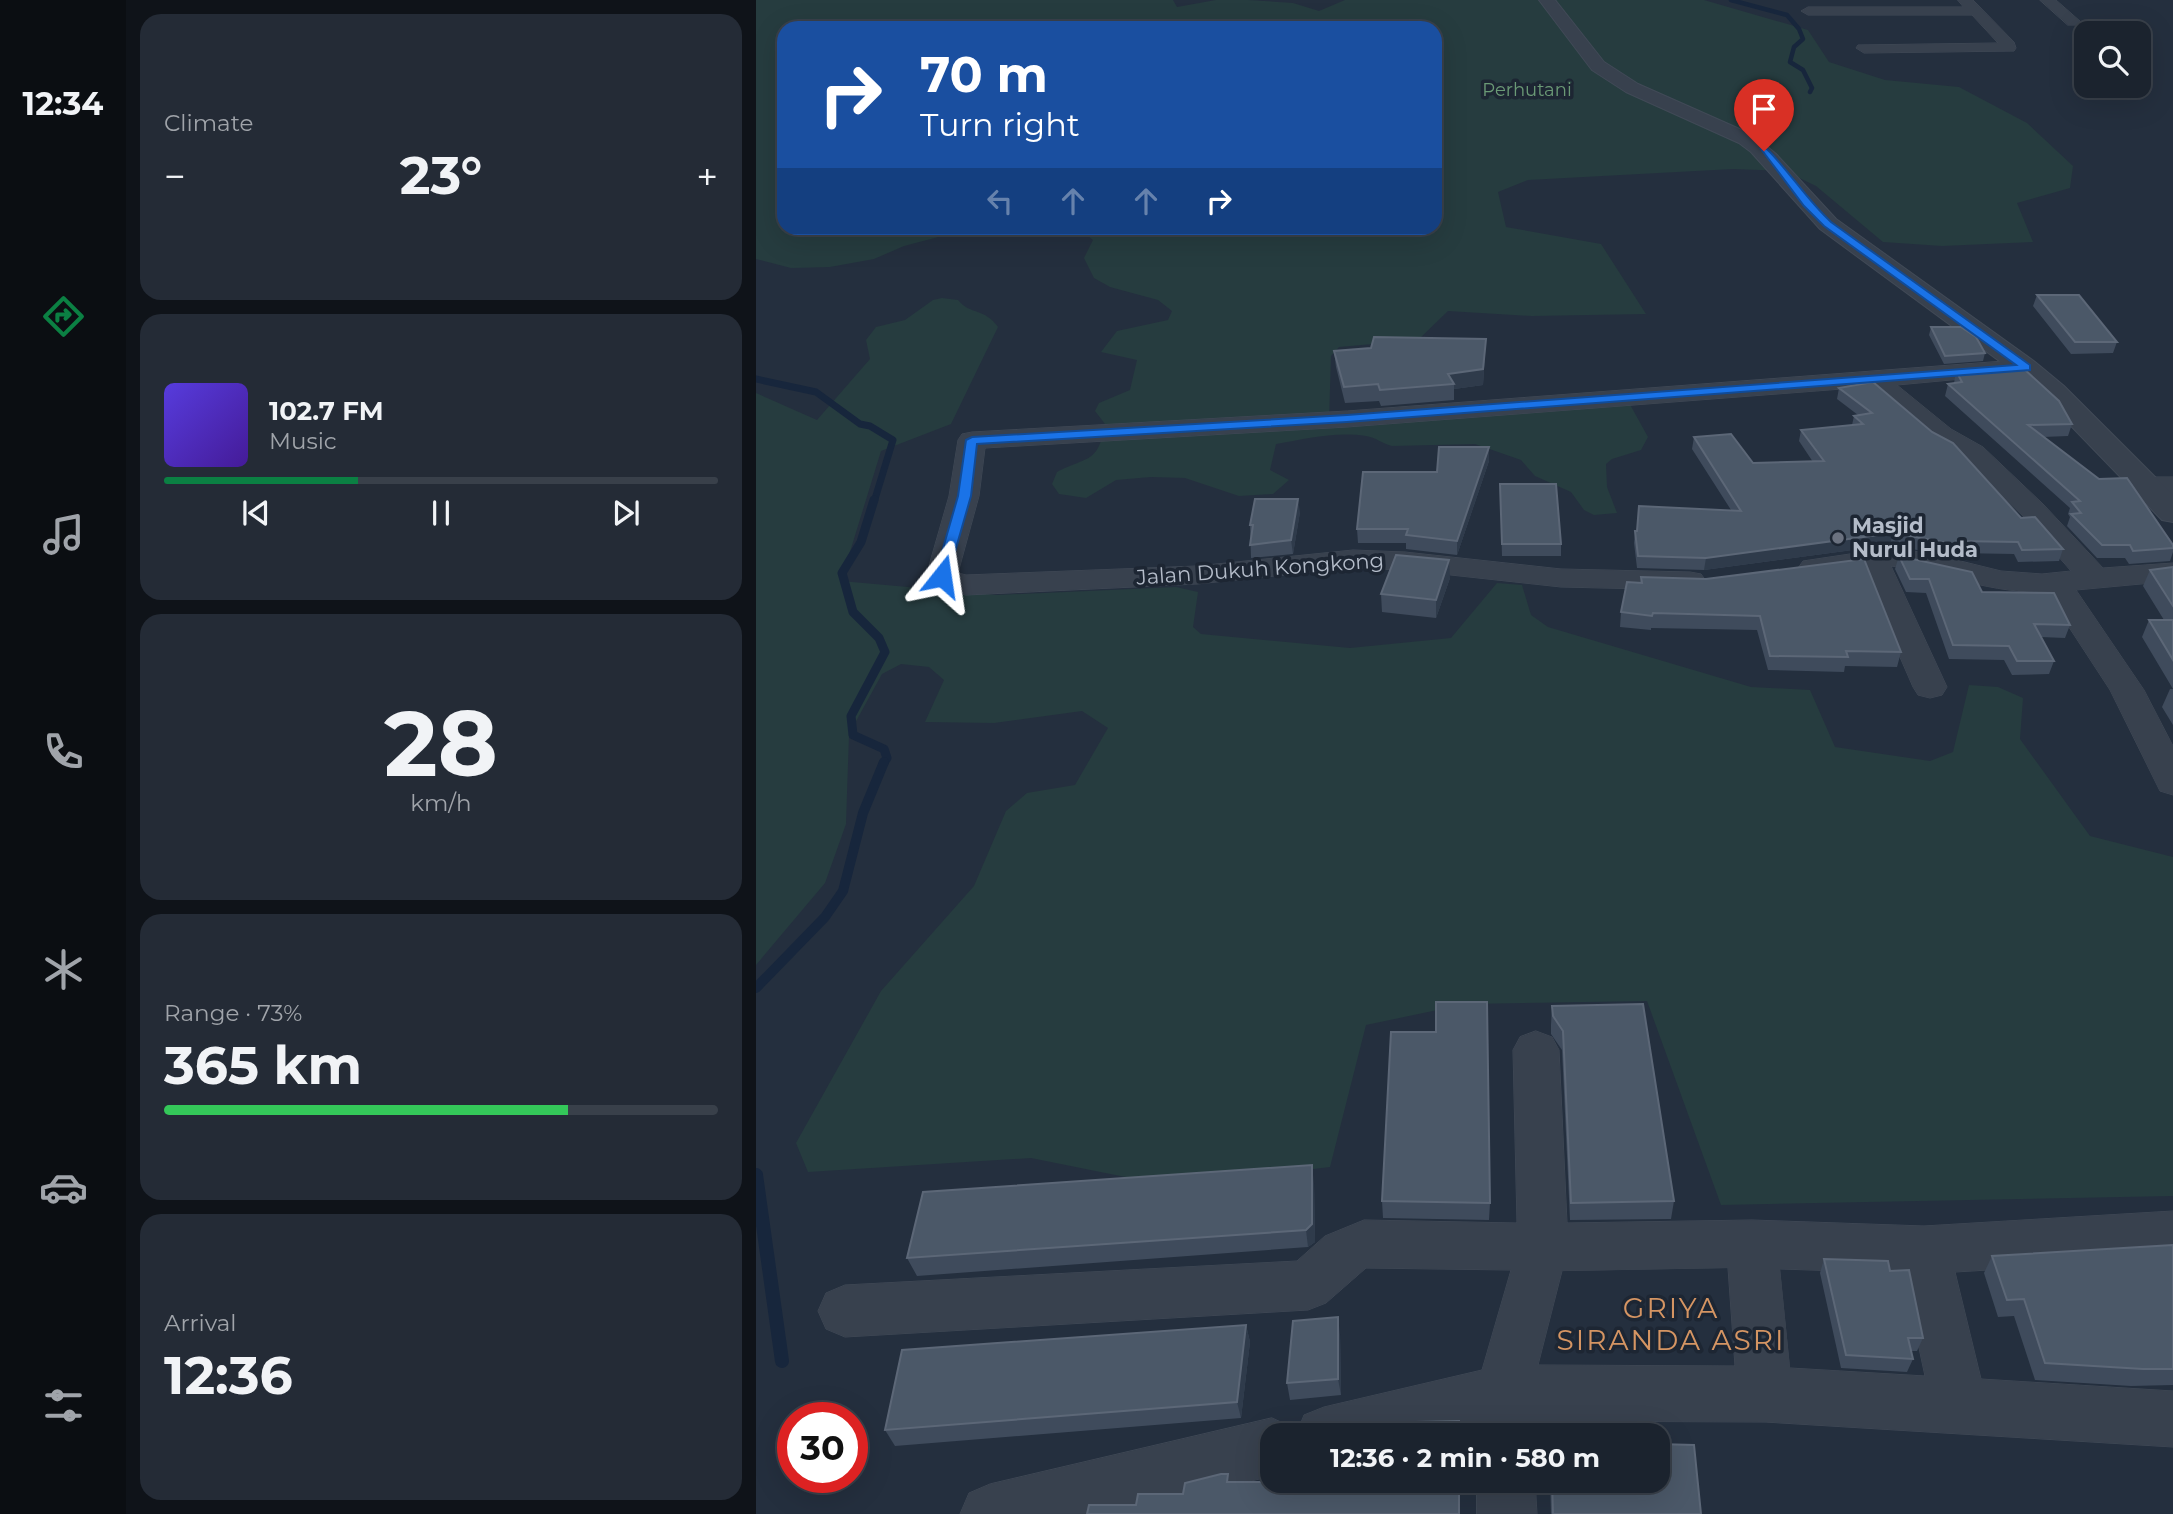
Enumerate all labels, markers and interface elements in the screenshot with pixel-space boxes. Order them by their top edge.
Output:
map controls [2074,21,2151,98]
button: search [2074,21,2151,98]
text: 70 m [920,45,1048,104]
icon: right [805,49,896,140]
park label: Perhutani [1482,79,1572,101]
pin [1734,79,1794,151]
text: 12:34 [23,84,103,123]
icon: arrive [1745,90,1783,128]
text: Turn right [920,105,1080,144]
text: Climate [164,109,253,137]
text: 23° [400,144,482,207]
text: − [164,153,186,200]
text: + [696,153,718,200]
icon: left [981,182,1019,220]
icon: ahead [1054,182,1092,220]
icon: ahead [1127,182,1165,220]
icon: right [1200,182,1238,220]
icon: directions [39,292,88,341]
text: 102.7 FM [269,395,384,427]
text: Music [269,427,337,455]
icon: previous [237,494,275,532]
icon: pause [422,494,460,532]
icon: next [607,494,645,532]
icon: music [39,510,88,559]
place label: Masjid Nurul Huda [1852,513,1978,562]
marker: Masjid Nurul Huda [1830,530,1846,546]
position arrow [905,539,979,613]
street label: Jalan Dukuh Kongkong [1134,547,1385,590]
text: 28 [384,688,498,799]
icon: phone [39,727,88,776]
text: km/h [410,789,472,817]
icon: climate [39,945,88,994]
text: Range · 73% [164,999,302,1027]
text: 365 km [164,1034,362,1097]
icon: car [39,1163,88,1212]
district label: GRIYA SIRANDA ASRI [1556,1291,1786,1357]
text: Arrival [164,1309,237,1337]
text: 12:36 [164,1344,293,1407]
icon: filters [39,1381,88,1430]
speed limit sign: 30 [777,1402,868,1493]
text: 12:36 · 2 min · 580 m [1330,1442,1600,1474]

